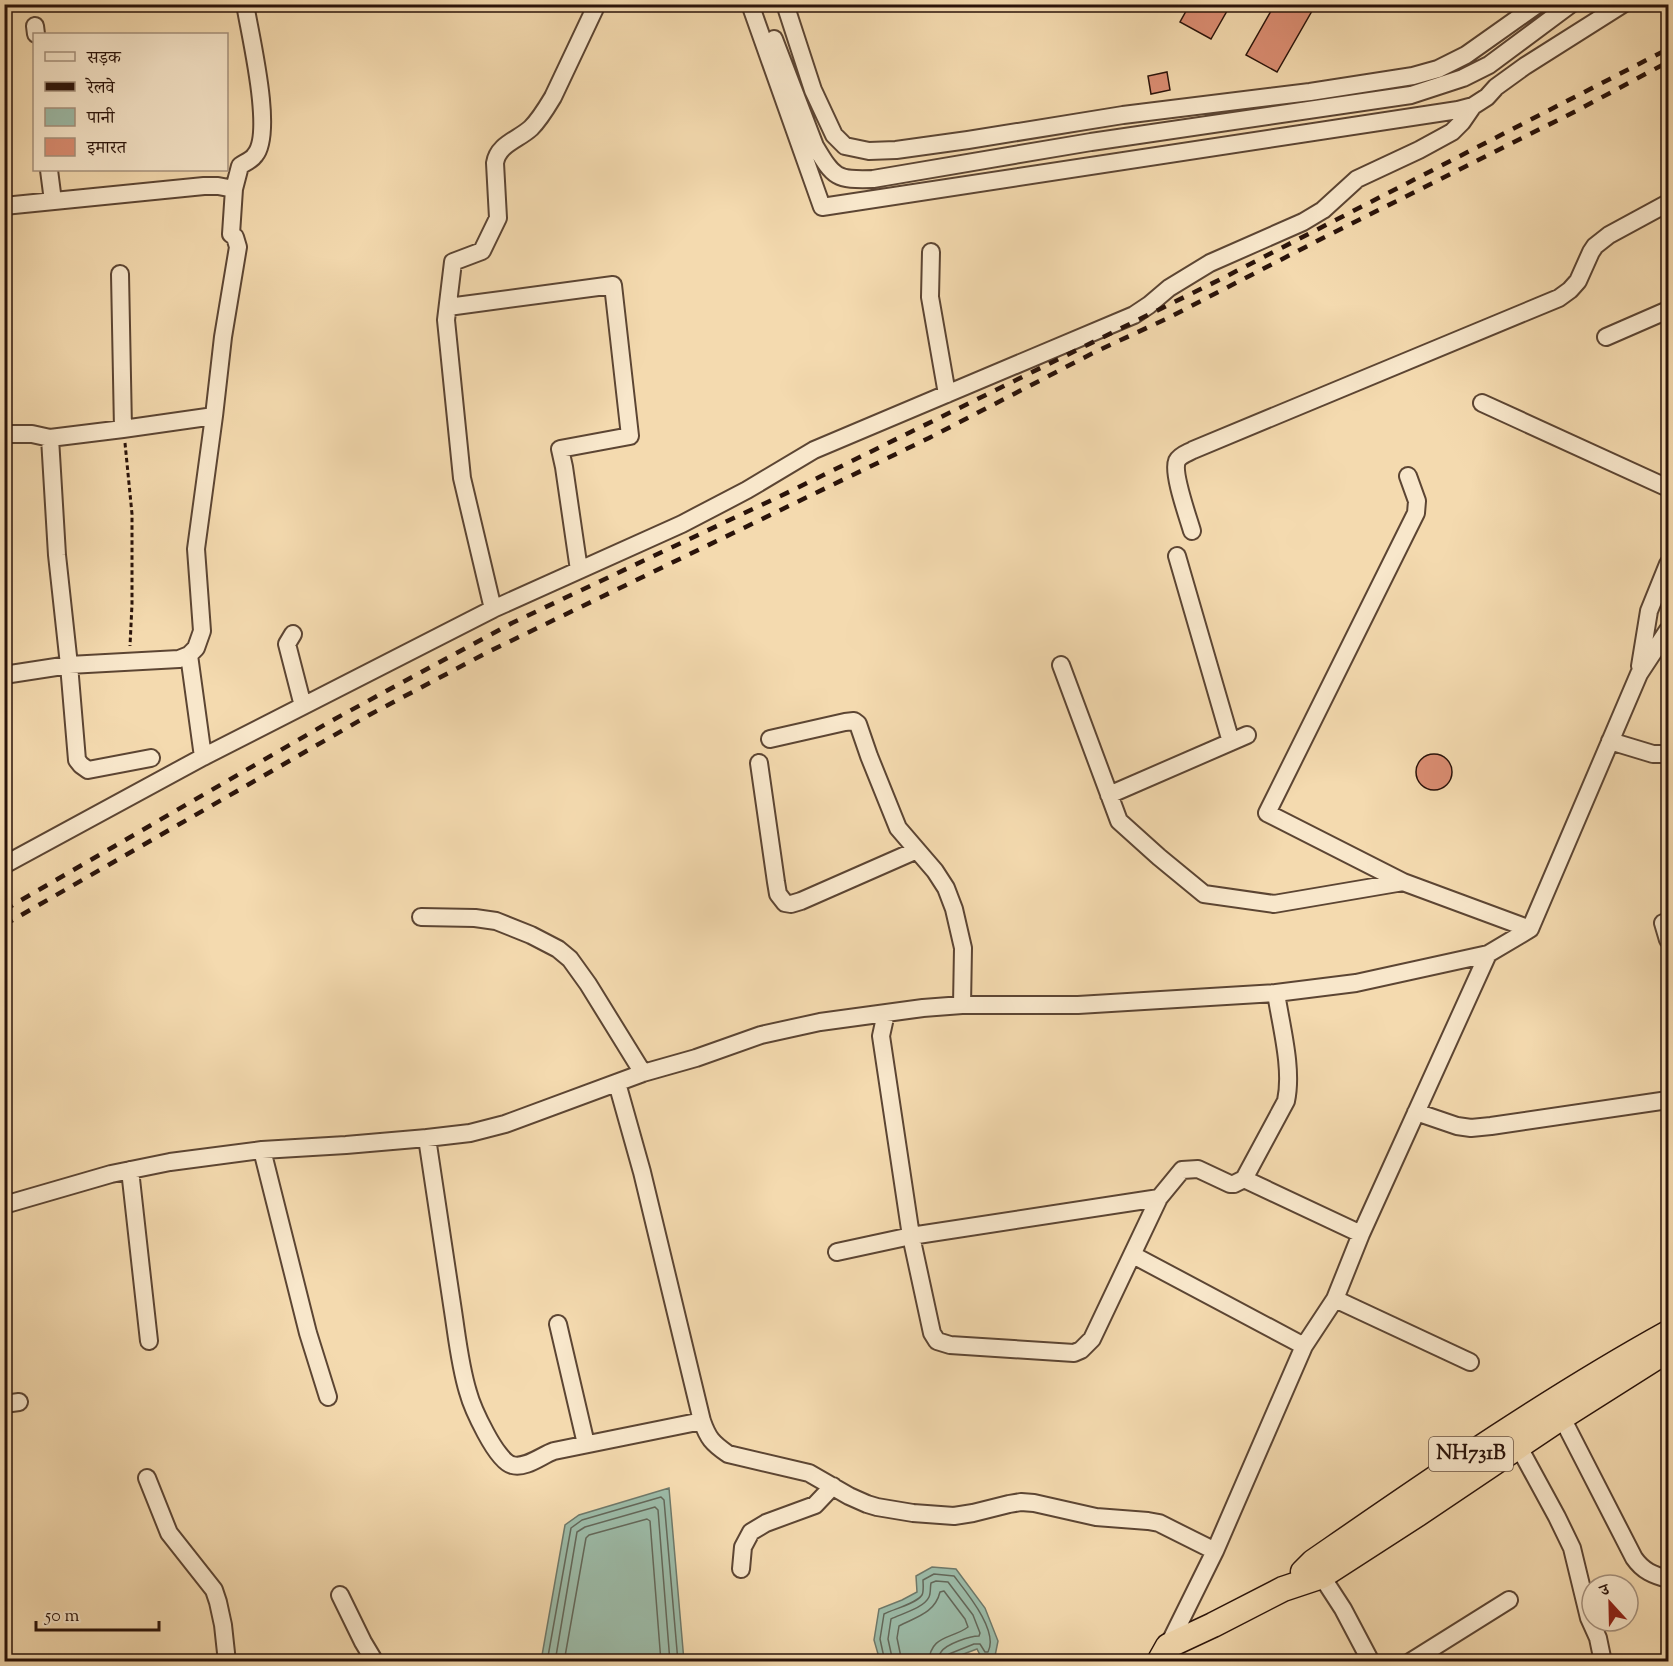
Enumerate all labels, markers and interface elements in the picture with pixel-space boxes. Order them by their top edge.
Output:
legend [33,33,228,171]
text: सड़क [86,46,122,72]
text: रेलवे [85,76,116,102]
text: पानी [86,106,116,132]
text: इमारत [86,136,127,162]
road number: NH731B [1429,1437,1513,1471]
north arrow [1580,1573,1640,1633]
text: उ [1596,1579,1615,1604]
scale bar [36,1594,159,1632]
text: 50 m [44,1604,80,1630]

